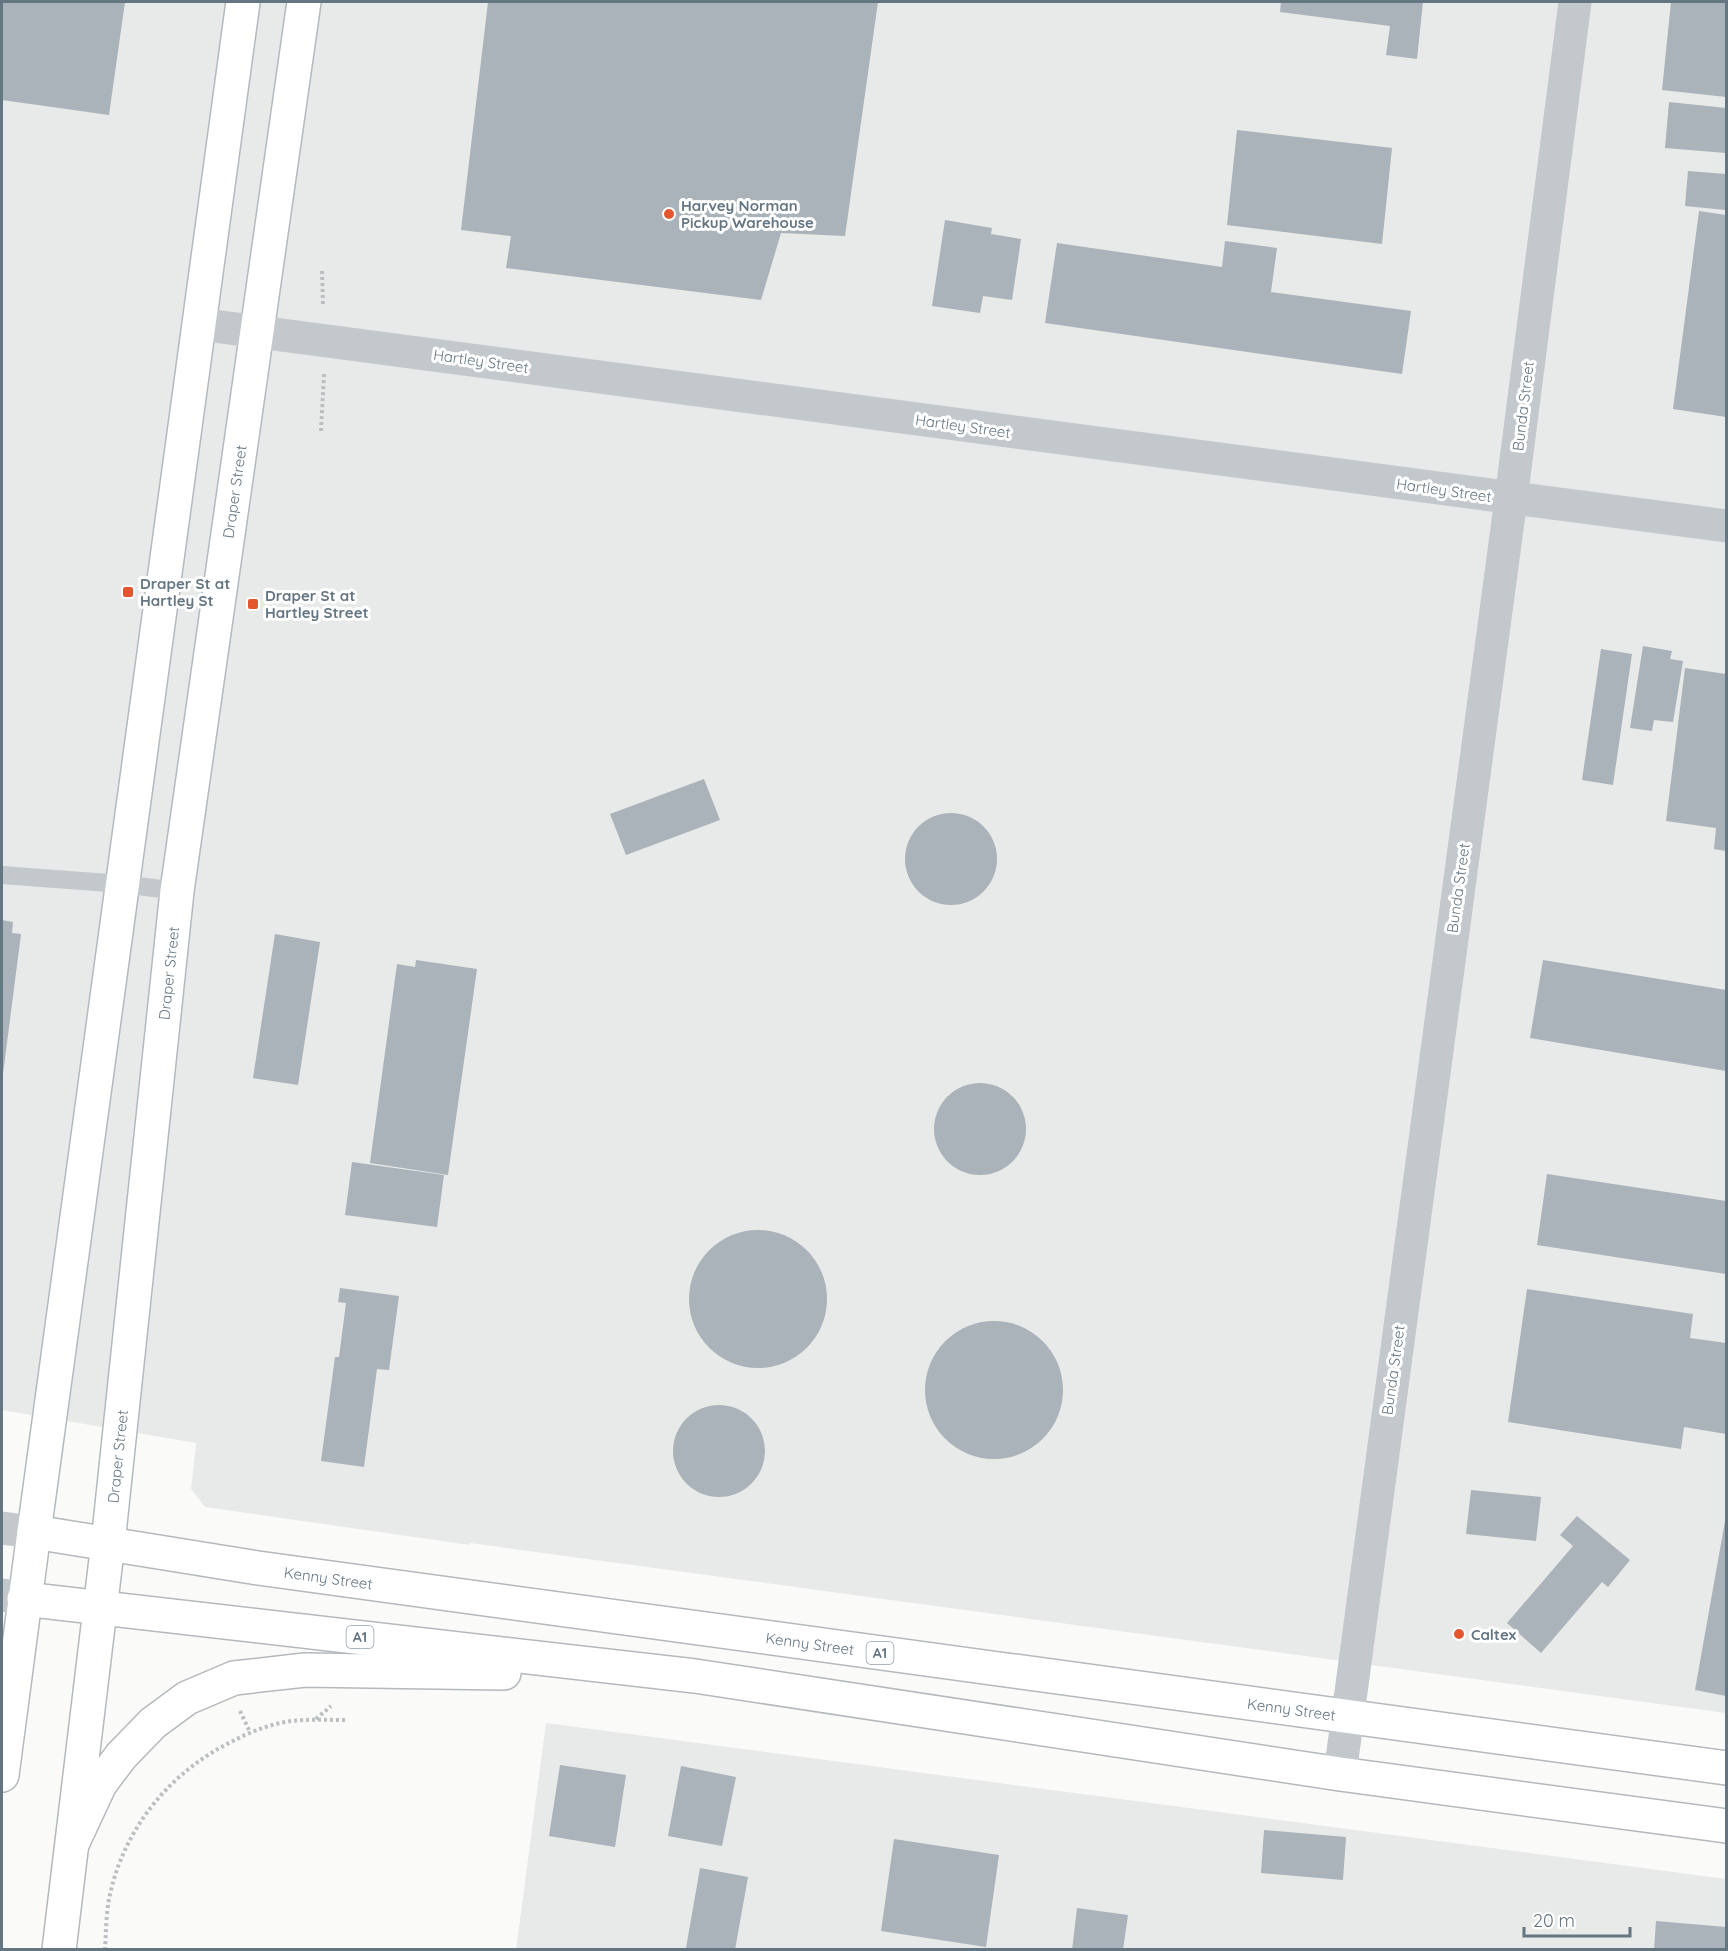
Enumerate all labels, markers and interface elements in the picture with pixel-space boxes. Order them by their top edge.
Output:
place label: Harvey Norman Pickup Warehouse [681,196,814,232]
marker: Harvey Norman Pickup Warehouse [662,207,676,221]
street label: Hartley Street [432,345,530,377]
street label: Bunda Street [1508,360,1538,452]
street label: Hartley Street [914,410,1012,442]
street label: Draper Street [218,444,250,540]
street label: Hartley Street [1395,474,1493,506]
place label: Draper St at Hartley St [140,574,230,610]
marker: Draper St at Hartley St [121,585,135,599]
place label: Draper St at Hartley Street [265,586,369,622]
marker: Draper St at Hartley Street [246,597,260,611]
street label: Bunda Street [1442,842,1474,934]
street label: Draper Street [154,925,183,1021]
street label: Bunda Street [1377,1324,1409,1416]
street label: Draper Street [103,1409,132,1504]
street label: Kenny Street [283,1562,374,1593]
place label: Caltex [1471,1625,1517,1644]
road number: A1 [346,1626,374,1648]
marker: Caltex [1452,1627,1466,1641]
street label: Kenny Street [764,1628,855,1659]
road number: A1 [866,1642,894,1664]
street label: Kenny Street [1246,1693,1337,1724]
scale bar [1524,1900,1630,1938]
text: 20 m [1533,1909,1575,1932]

